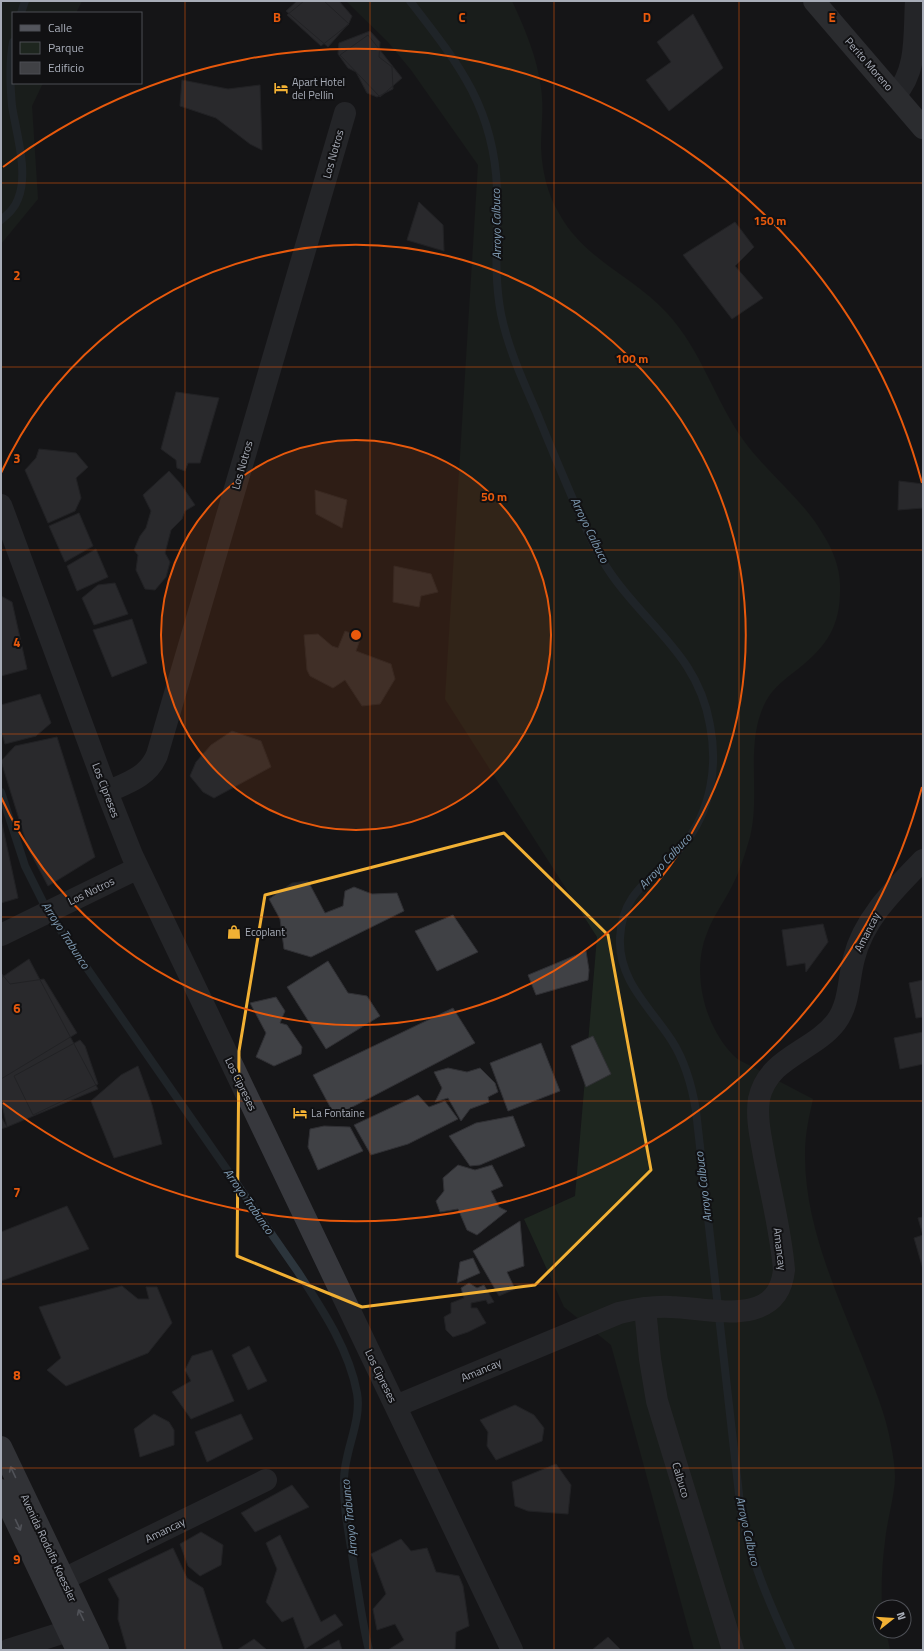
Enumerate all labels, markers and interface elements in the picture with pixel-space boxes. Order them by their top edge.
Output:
text: B [273,7,281,27]
text: C [458,7,466,27]
text: D [643,7,651,27]
text: E [828,7,836,27]
legend [12,12,142,84]
text: Calle [48,18,72,37]
street label: Perito Moreno [841,34,897,94]
text: Parque [48,38,84,57]
text: Edificio [48,58,84,77]
place label: Apart Hotel del Pellin [292,74,345,103]
hotel icon: Apart Hotel del Pellin [273,80,289,96]
street label: Los Notros [318,128,348,180]
water label: Arroyo Calbuco [486,187,506,260]
text: 150 m [754,211,786,230]
text: 2 [13,265,21,285]
text: 100 m [616,349,648,368]
street label: Los Notros [227,439,257,491]
text: 3 [13,448,21,468]
text: 50 m [481,487,507,506]
water label: Arroyo Calbuco [566,494,615,567]
centre of rings [349,628,363,642]
text: 4 [13,632,21,652]
street label: Los Cipreses [88,760,124,820]
text: 5 [13,815,21,835]
water label: Arroyo Calbuco [634,828,697,893]
street label: Los Notros [65,873,117,909]
water label: Arroyo Trabunco [37,898,95,973]
street label: Amancay [850,909,884,955]
shop icon: Ecoplant [226,924,242,940]
place label: Ecoplant [245,924,285,940]
text: 6 [13,998,21,1018]
street label: Los Cipreses [221,1055,261,1113]
hotel icon: La Fontaine [292,1105,308,1121]
place label: La Fontaine [311,1105,365,1121]
water label: Arroyo Calbuco [689,1150,717,1223]
water label: Arroyo Trabunco [219,1164,279,1239]
text: 7 [13,1182,21,1202]
street label: Amancay [769,1227,791,1272]
street label: Los Cipreses [361,1347,401,1405]
street label: Amancay [458,1354,504,1386]
text: 8 [13,1365,21,1385]
street label: Calbuco [668,1460,694,1500]
one-way arrow [9,1466,16,1478]
water label: Arroyo Trabunco [335,1478,362,1557]
street label: Avenida Rodolfo Koessler [17,1492,81,1605]
water label: Arroyo Calbuco [731,1494,765,1569]
street label: Amancay [142,1513,188,1547]
one-way arrow [15,1519,22,1531]
text: 9 [13,1549,21,1569]
north arrow [872,1599,912,1639]
one-way arrow [77,1609,84,1621]
text: N [893,1610,910,1622]

